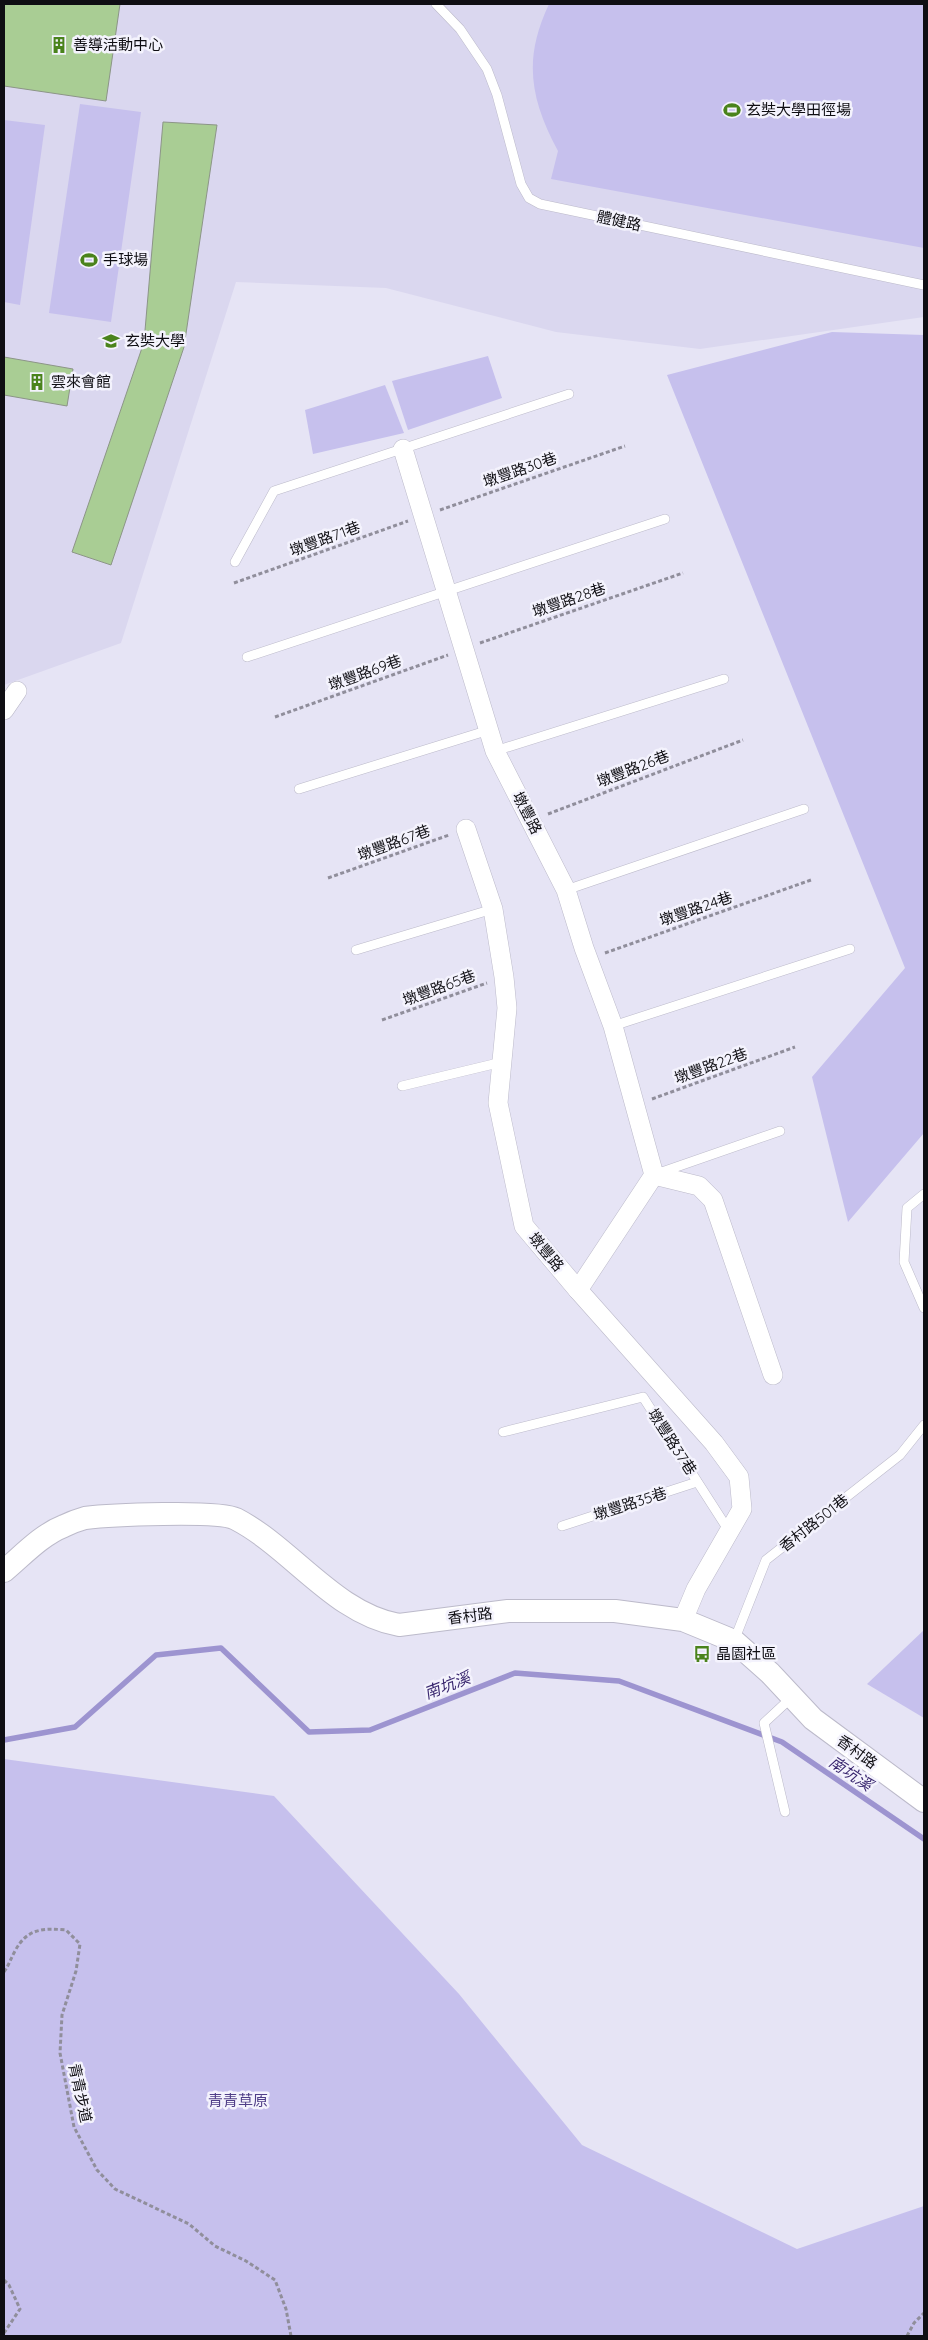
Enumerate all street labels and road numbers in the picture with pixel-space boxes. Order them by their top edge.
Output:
street label: 體健路 [595,207,643,234]
street label: 墩豐路30巷 [480,448,559,491]
street label: 墩豐路71巷 [287,517,363,560]
street label: 墩豐路28巷 [530,578,608,621]
street label: 墩豐路69巷 [326,651,404,695]
street label: 墩豐路26巷 [594,746,672,791]
street label: 墩豐路 [509,788,546,837]
street label: 墩豐路67巷 [355,821,433,864]
street label: 墩豐路24巷 [657,887,735,930]
street label: 墩豐路65巷 [400,966,478,1009]
street label: 墩豐路22巷 [672,1043,750,1088]
street label: 墩豐路 [525,1228,568,1275]
street label: 墩豐路37巷 [644,1405,701,1479]
street label: 墩豐路35巷 [591,1483,669,1524]
street label: 香村路501巷 [775,1490,852,1556]
street label: 香村路 [446,1603,493,1628]
street label: 香村路 [834,1731,881,1773]
street label: 青青步道 [65,2062,96,2124]

